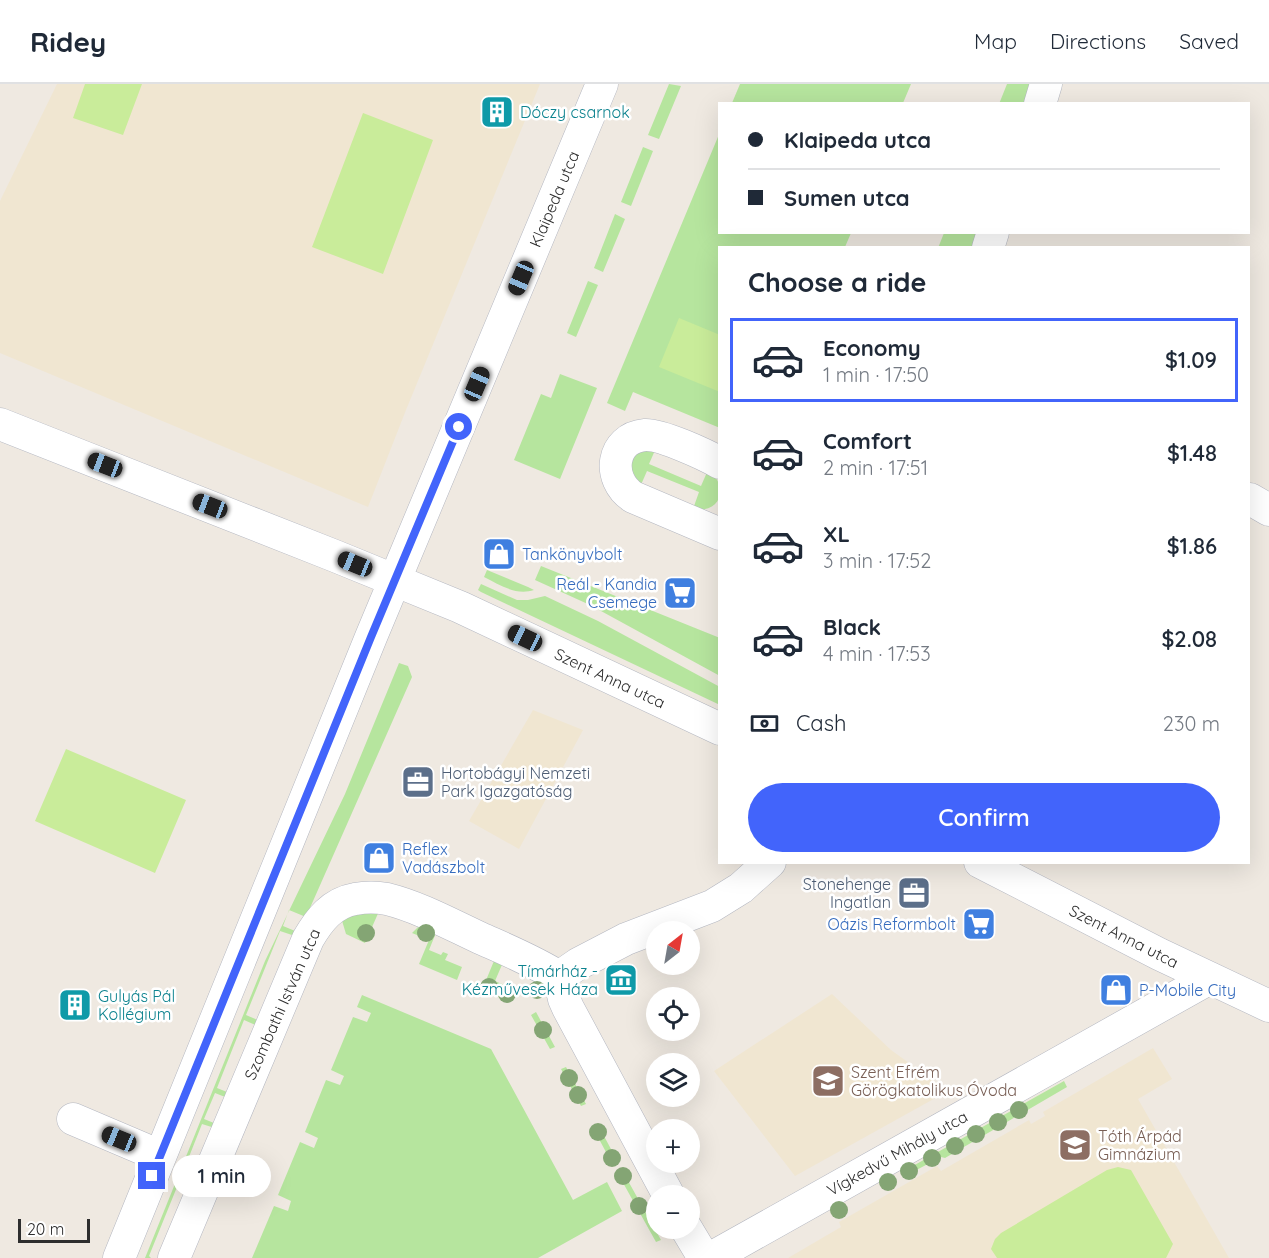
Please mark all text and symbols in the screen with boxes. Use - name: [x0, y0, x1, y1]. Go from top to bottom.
- text: Ridey: [30, 24, 106, 59]
- text: Map: [974, 28, 1017, 54]
- text: Directions: [1050, 28, 1146, 54]
- text: Saved: [1179, 28, 1239, 54]
- building icon: Dóczy csarnok: [479, 94, 515, 130]
- place label: Dóczy csarnok: [520, 102, 630, 122]
- text: Klaipeda utca: [784, 126, 931, 154]
- street label: Klaipeda utca: [525, 148, 583, 250]
- text: Sumen utca: [784, 184, 910, 212]
- car: [506, 258, 536, 298]
- text: Choose a ride: [748, 265, 926, 299]
- icon: car: [751, 333, 805, 387]
- text: Economy: [823, 334, 921, 362]
- text: $1.09: [1165, 346, 1217, 374]
- text: 1 min · 17:50: [823, 362, 929, 387]
- car: [462, 364, 492, 404]
- route start: [445, 413, 472, 440]
- icon: car: [751, 426, 805, 480]
- text: Comfort: [823, 427, 912, 455]
- text: $1.48: [1167, 439, 1217, 467]
- car: [85, 450, 125, 480]
- text: 2 min · 17:51: [823, 455, 928, 480]
- car: [190, 491, 230, 521]
- icon: car: [751, 519, 805, 573]
- text: XL: [823, 520, 850, 548]
- text: $1.86: [1167, 532, 1217, 560]
- shop icon: Tankönyvbolt: [481, 536, 517, 572]
- place label: Tankönyvbolt: [522, 544, 622, 564]
- text: 3 min · 17:52: [823, 548, 931, 573]
- car: [335, 549, 375, 579]
- place label: Reál - Kandia Csemege: [556, 574, 657, 612]
- supermarket icon: Reál - Kandia Csemege: [662, 575, 698, 611]
- icon: car: [751, 612, 805, 666]
- text: Black: [823, 613, 881, 641]
- car: [505, 622, 545, 654]
- text: $2.08: [1161, 625, 1217, 653]
- text: 4 min · 17:53: [823, 641, 931, 666]
- street label: Szent Anna utca: [551, 644, 669, 712]
- icon: cash: [748, 707, 781, 740]
- text: Cash: [796, 709, 847, 737]
- text: 230 m: [1163, 711, 1220, 736]
- place label: Hortobágyi Nemzeti Park Igazgatóság: [441, 763, 590, 801]
- office icon: Hortobágyi Nemzeti Park Igazgatóság: [400, 764, 436, 800]
- button: Confirm: [748, 783, 1220, 852]
- place label: Reflex Vadászbolt: [402, 839, 485, 877]
- shop icon: Reflex Vadászbolt: [361, 840, 397, 876]
- place label: Stonehenge Ingatlan: [803, 874, 891, 912]
- office icon: Stonehenge Ingatlan: [896, 875, 932, 911]
- street label: Szent Anna utca: [1066, 900, 1182, 972]
- supermarket icon: Oázis Reformbolt: [961, 906, 997, 942]
- place label: Oázis Reformbolt: [827, 914, 956, 934]
- north arrow: [646, 921, 700, 975]
- map controls: [646, 921, 700, 1239]
- street label: Szombathi István utca: [240, 925, 324, 1083]
- place label: Tímárház - Kézművesek Háza: [462, 961, 598, 999]
- museum icon: Tímárház - Kézművesek Háza: [603, 962, 639, 998]
- shop icon: P-Mobile City: [1098, 972, 1134, 1008]
- place label: P-Mobile City: [1139, 980, 1236, 1000]
- place label: Gulyás Pál Kollégium: [98, 986, 175, 1024]
- building icon: Gulyás Pál Kollégium: [57, 987, 93, 1023]
- button: locate: [646, 987, 700, 1041]
- button: layers: [646, 1053, 700, 1107]
- place label: Szent Efrém Görögkatolikus Óvoda: [851, 1062, 1017, 1100]
- school or university icon: Szent Efrém Görögkatolikus Óvoda: [810, 1063, 846, 1099]
- street label: Vígkedvű Mihály utca: [823, 1106, 971, 1200]
- button: +: [646, 1119, 700, 1173]
- car: [99, 1124, 139, 1154]
- place label: Tóth Árpád Gimnázium: [1098, 1126, 1182, 1164]
- school or university icon: Tóth Árpád Gimnázium: [1057, 1127, 1093, 1163]
- callout: 1 min: [173, 1155, 272, 1197]
- route end: [138, 1162, 165, 1189]
- text: 1 min: [198, 1163, 245, 1188]
- button: −: [646, 1185, 700, 1239]
- scale bar: [18, 1216, 90, 1244]
- text: 20 m: [27, 1219, 64, 1239]

